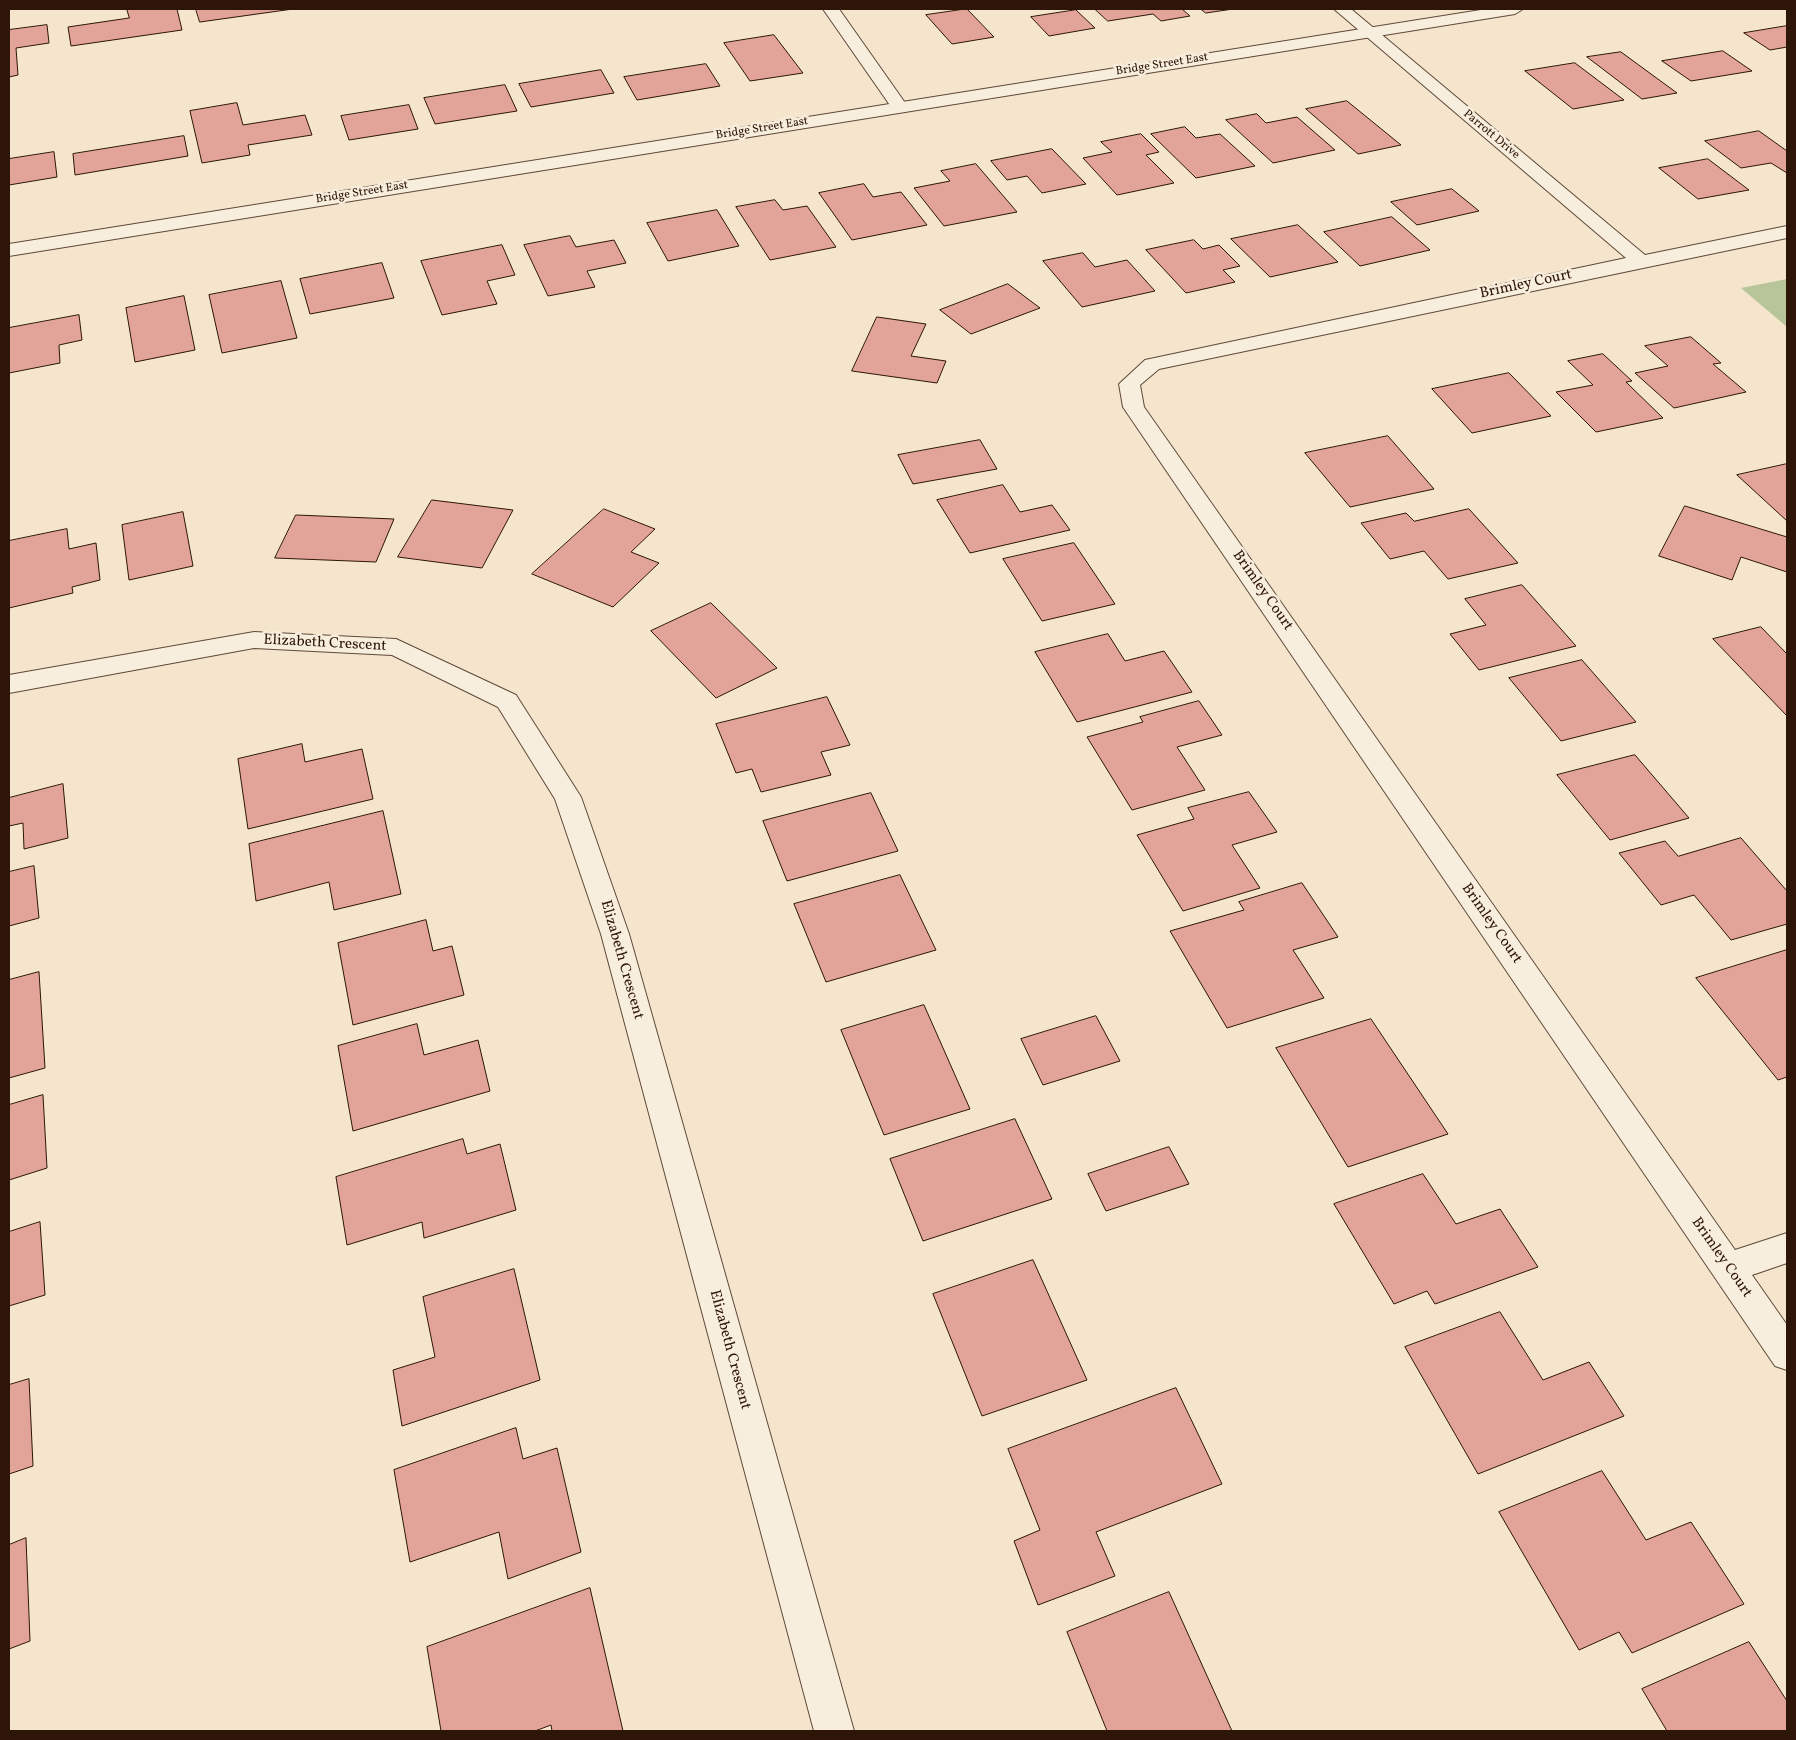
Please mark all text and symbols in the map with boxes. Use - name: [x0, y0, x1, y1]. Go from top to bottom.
- street label: Bridge Street East: [1115, 51, 1209, 79]
- street label: Parrott Drive: [1460, 107, 1522, 163]
- street label: Bridge Street East: [715, 115, 809, 143]
- street label: Bridge Street East: [315, 179, 409, 207]
- street label: Brimley Court: [1478, 266, 1574, 304]
- street label: Brimley Court: [1228, 547, 1296, 635]
- street label: Elizabeth Crescent: [263, 632, 387, 656]
- street label: Brimley Court: [1457, 880, 1525, 968]
- street label: Elizabeth Crescent: [595, 898, 647, 1022]
- street label: Brimley Court: [1687, 1214, 1755, 1302]
- street label: Elizabeth Crescent: [704, 1288, 754, 1412]

